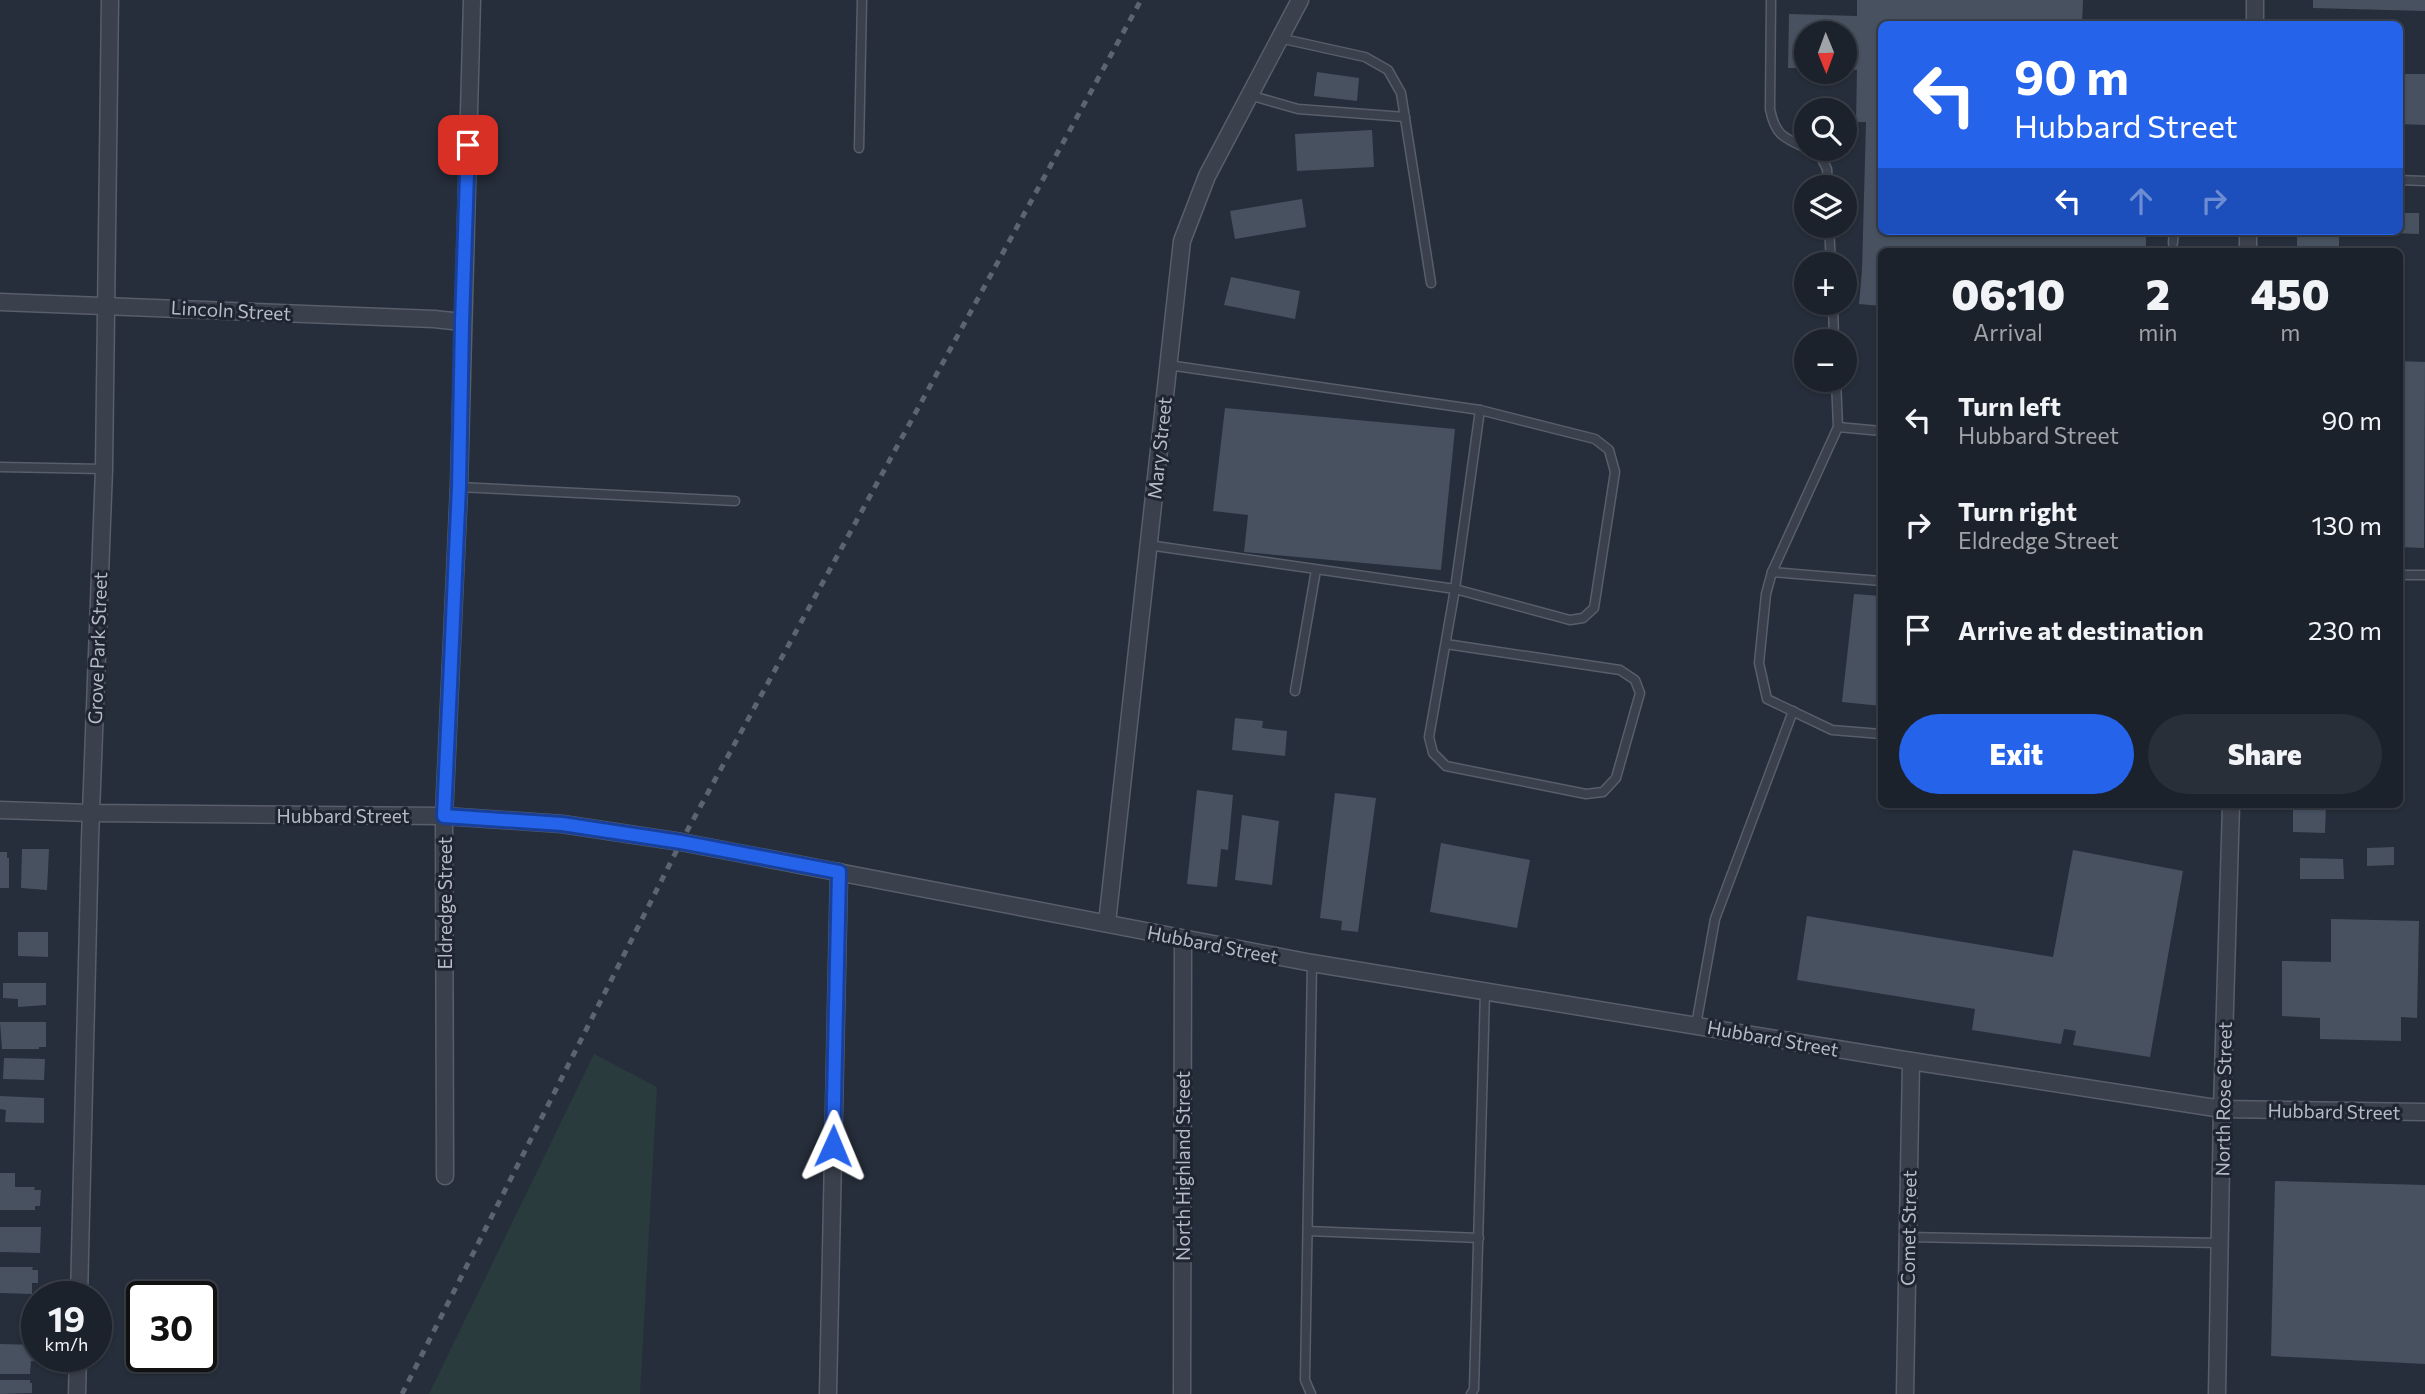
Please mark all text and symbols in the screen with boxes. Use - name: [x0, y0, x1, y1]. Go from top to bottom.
- north arrow: [1794, 21, 1857, 84]
- map controls: [1794, 21, 1857, 392]
- text: 90 m: [2014, 45, 2129, 105]
- icon: left: [1899, 49, 1990, 140]
- button: search: [1794, 98, 1857, 161]
- text: Hubbard Street: [2014, 105, 2238, 145]
- pin: [438, 115, 498, 175]
- icon: arrive: [449, 126, 487, 164]
- button: layers: [1794, 175, 1857, 238]
- icon: left: [2049, 182, 2087, 220]
- icon: ahead: [2122, 182, 2160, 220]
- icon: right: [2195, 182, 2233, 220]
- button: +: [1794, 252, 1857, 315]
- text: 06:10: [1951, 267, 2065, 319]
- text: 2: [2146, 267, 2170, 319]
- text: 450: [2251, 267, 2330, 319]
- street label: Lincoln Street: [170, 295, 292, 325]
- text: Arrival: [1973, 318, 2043, 346]
- text: min: [2138, 318, 2178, 346]
- text: m: [2280, 318, 2300, 346]
- button: −: [1794, 329, 1857, 392]
- text: Turn left: [1958, 390, 2061, 421]
- street label: Mary Street: [1142, 396, 1176, 500]
- icon: left: [1899, 401, 1937, 439]
- text: 90 m: [2322, 404, 2382, 435]
- text: Hubbard Street: [1958, 421, 2119, 449]
- text: Turn right: [1958, 495, 2077, 526]
- icon: right: [1899, 506, 1937, 544]
- text: 130 m: [2311, 509, 2382, 540]
- text: Eldredge Street: [1958, 526, 2119, 554]
- street label: Grove Park Street: [83, 571, 111, 725]
- icon: arrive: [1899, 611, 1937, 649]
- text: Arrive at destination: [1958, 614, 2204, 645]
- text: 230 m: [2308, 614, 2382, 645]
- button: Exit: [1899, 714, 2134, 794]
- button: Share: [2148, 714, 2382, 794]
- street label: Hubbard Street: [277, 804, 410, 827]
- street label: Eldredge Street: [433, 836, 456, 969]
- street label: Hubbard Street: [1146, 920, 1281, 968]
- street label: Hubbard Street: [1706, 1015, 1841, 1061]
- street label: North Rose Street: [2210, 1021, 2236, 1177]
- street label: North Highland Street: [1171, 1071, 1194, 1261]
- street label: Hubbard Street: [2267, 1098, 2401, 1124]
- position arrow: [796, 1109, 870, 1183]
- street label: Comet Street: [1895, 1170, 1921, 1286]
- speed limit sign: 30: [126, 1281, 217, 1372]
- text: 19: [48, 1296, 85, 1339]
- text: km/h: [45, 1333, 88, 1355]

